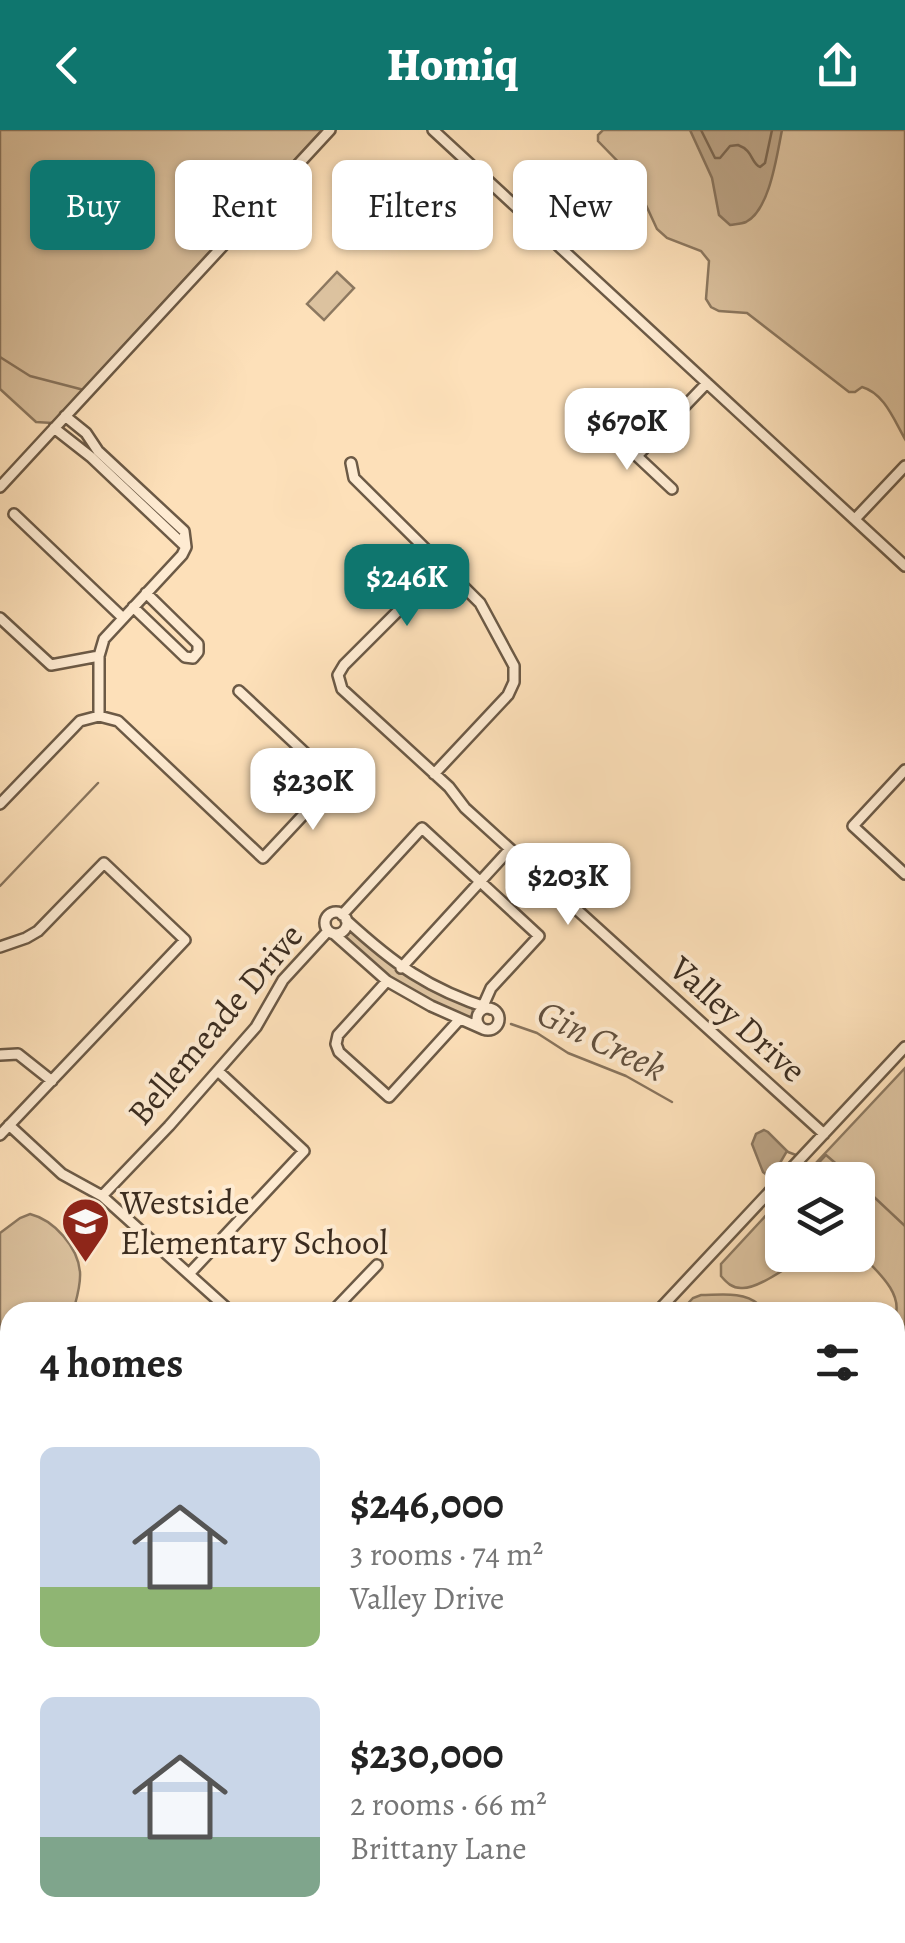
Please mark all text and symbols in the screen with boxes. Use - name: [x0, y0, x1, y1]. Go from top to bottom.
- text: Homiq: [387, 34, 518, 96]
- icon: back: [40, 38, 95, 93]
- icon: share: [810, 38, 865, 93]
- chip: Buy: [30, 160, 155, 250]
- chip: Rent: [175, 160, 312, 250]
- chip: Filters: [332, 160, 493, 250]
- chip: New: [513, 160, 647, 250]
- pin: $670K: [557, 388, 697, 473]
- text: $670K: [587, 398, 667, 442]
- pin: $246K: [337, 544, 477, 629]
- text: $246K: [366, 554, 448, 598]
- pin: $230K: [243, 748, 383, 833]
- text: $230K: [272, 758, 354, 802]
- pin: $203K: [498, 843, 638, 928]
- text: $203K: [527, 853, 609, 897]
- street label: Bellemeade Drive: [116, 913, 314, 1135]
- street label: Valley Drive: [658, 944, 817, 1093]
- water label: Gin Creek: [529, 986, 675, 1094]
- map controls: [765, 1162, 875, 1272]
- button: layers: [765, 1162, 875, 1272]
- place label: Westside Elementary School: [119, 1178, 388, 1266]
- school or university icon: Westside Elementary School: [59, 1196, 111, 1264]
- text: 4 homes: [40, 1334, 183, 1391]
- icon: filters: [810, 1335, 865, 1390]
- text: $246,000: [350, 1475, 504, 1532]
- icon: home: [120, 1487, 240, 1607]
- text: 3 rooms · 74 m²: [350, 1532, 543, 1576]
- text: Valley Drive: [350, 1576, 504, 1620]
- text: $230,000: [350, 1725, 504, 1782]
- icon: home: [120, 1737, 240, 1857]
- text: 2 rooms · 66 m²: [350, 1782, 547, 1826]
- text: Brittany Lane: [350, 1826, 527, 1870]

